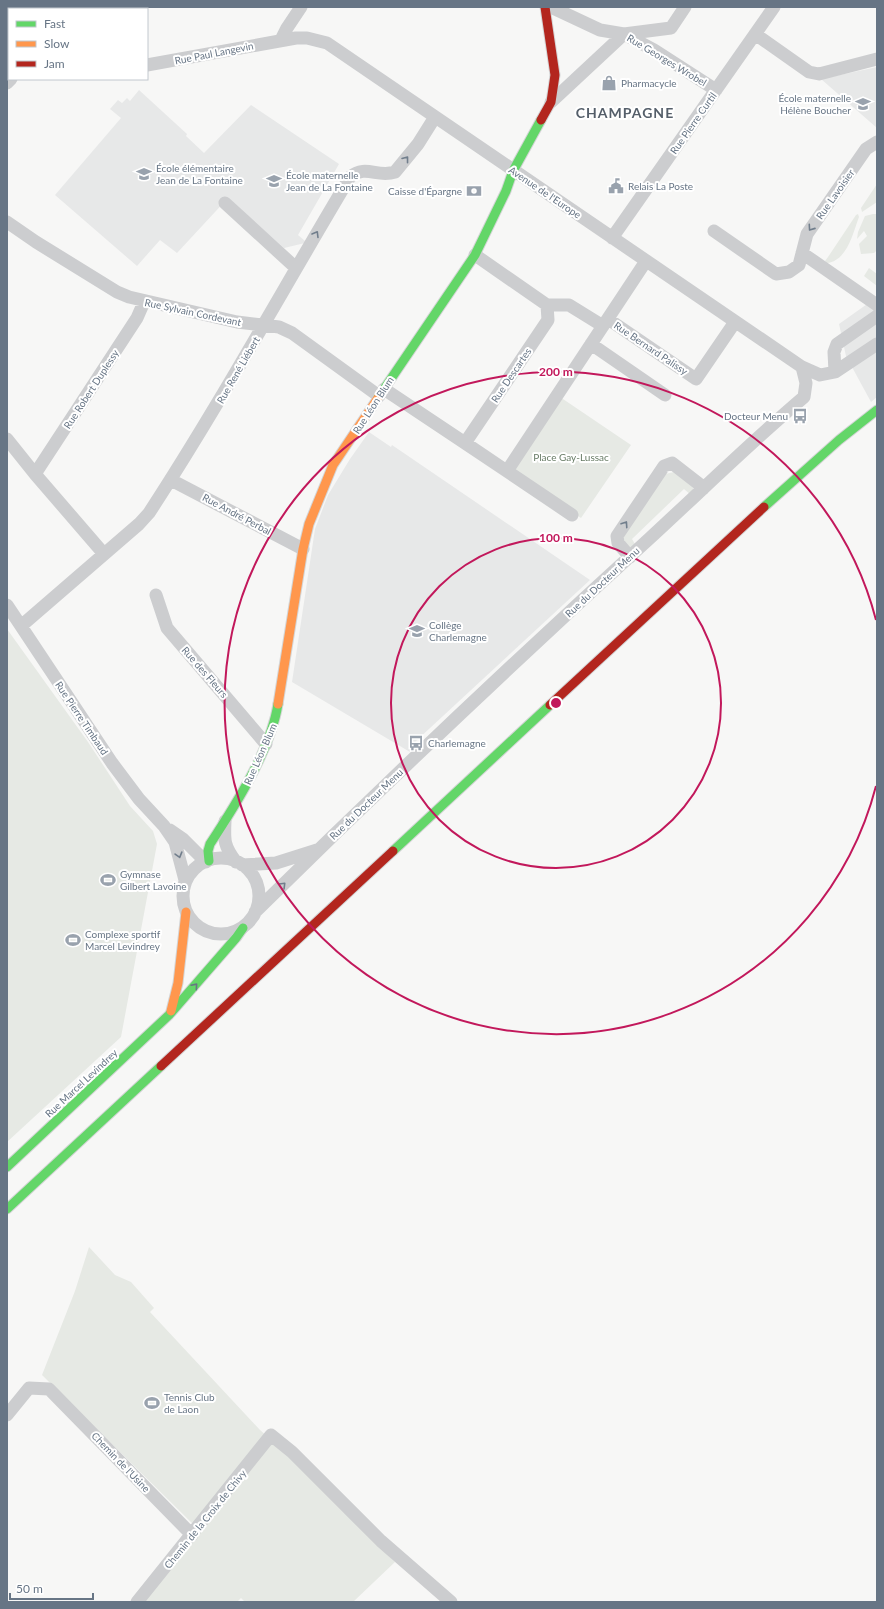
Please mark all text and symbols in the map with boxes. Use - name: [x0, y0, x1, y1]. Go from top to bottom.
- legend: [8, 8, 148, 80]
- text: Fast: [44, 16, 66, 31]
- street label: Rue Georges Wrobel: [625, 32, 709, 88]
- text: Slow: [44, 36, 70, 51]
- street label: Rue Paul Langevin: [174, 39, 254, 67]
- text: Jam: [44, 56, 65, 71]
- shop icon: Pharmacycle: [600, 74, 618, 92]
- place label: Pharmacycle: [621, 77, 677, 89]
- street label: Rue Pierre Curtil: [667, 90, 719, 156]
- place label: École maternelle Hélène Boucher: [778, 92, 851, 116]
- school or university icon: École maternelle Hélène Boucher: [854, 95, 872, 113]
- district label: CHAMPAGNE: [576, 104, 674, 121]
- one-way arrow: [402, 157, 409, 164]
- place label: École élémentaire Jean de La Fontaine: [156, 162, 243, 186]
- street label: Avenue de l'Europe: [507, 163, 583, 221]
- school or university icon: École élémentaire Jean de La Fontaine: [135, 165, 153, 183]
- street label: Rue Lavoisier: [813, 166, 857, 221]
- place label: École maternelle Jean de La Fontaine: [286, 169, 373, 193]
- school or university icon: École maternelle Jean de La Fontaine: [265, 172, 283, 190]
- public building icon: Relais La Poste: [607, 177, 625, 195]
- place label: Relais La Poste: [628, 180, 693, 192]
- bank icon: Caisse d'Épargne: [465, 182, 483, 200]
- place label: Caisse d'Épargne: [388, 185, 462, 197]
- one-way arrow: [808, 224, 816, 231]
- one-way arrow: [311, 231, 318, 238]
- street label: Rue Sylvain Cordevant: [144, 296, 243, 328]
- street label: Rue Bernard Palissy: [612, 319, 691, 378]
- street label: Rue René Liébert: [214, 334, 262, 405]
- street label: Rue Descartes: [488, 345, 534, 405]
- street label: Rue Robert Duplessy: [61, 347, 121, 431]
- text: 200 m: [539, 364, 573, 379]
- street label: Rue Léon Blum: [350, 374, 396, 436]
- bus stop icon: Docteur Menu: [791, 407, 809, 425]
- place label: Docteur Menu: [724, 410, 788, 422]
- park label: Place Gay-Lussac: [533, 451, 609, 463]
- street label: Rue André Perbal: [201, 491, 273, 537]
- one-way arrow: [620, 521, 628, 528]
- text: 100 m: [539, 530, 573, 545]
- street label: Rue du Docteur Menu: [562, 544, 642, 620]
- place label: Collège Charlemagne: [429, 619, 487, 643]
- school or university icon: Collège Charlemagne: [408, 622, 426, 640]
- street label: Rue des Fleurs: [179, 644, 231, 700]
- street label: Rue Pierre Timbaud: [53, 679, 111, 757]
- centre of rings: [549, 696, 563, 710]
- street label: Rue Léon Blum: [241, 721, 279, 787]
- bus stop icon: Charlemagne: [407, 734, 425, 752]
- place label: Charlemagne: [428, 737, 486, 749]
- street label: Rue du Docteur Menu: [327, 766, 405, 842]
- one-way arrow: [174, 851, 183, 858]
- place label: Gymnase Gilbert Lavoine: [120, 868, 187, 892]
- sports icon: Gymnase Gilbert Lavoine: [99, 871, 117, 889]
- one-way arrow: [278, 882, 286, 890]
- place label: Complexe sportif Marcel Levindrey: [85, 928, 161, 952]
- sports icon: Complexe sportif Marcel Levindrey: [64, 931, 82, 949]
- one-way arrow: [190, 983, 197, 991]
- street label: Rue Marcel Levindrey: [42, 1046, 120, 1120]
- place label: Tennis Club de Laon: [164, 1391, 215, 1415]
- sports icon: Tennis Club de Laon: [143, 1394, 161, 1412]
- street label: Chemin de l'Usine: [89, 1429, 153, 1495]
- street label: Chemin de la Croix de Chivy: [161, 1466, 249, 1571]
- scale bar: [10, 1575, 93, 1601]
- text: 50 m: [16, 1581, 43, 1596]

